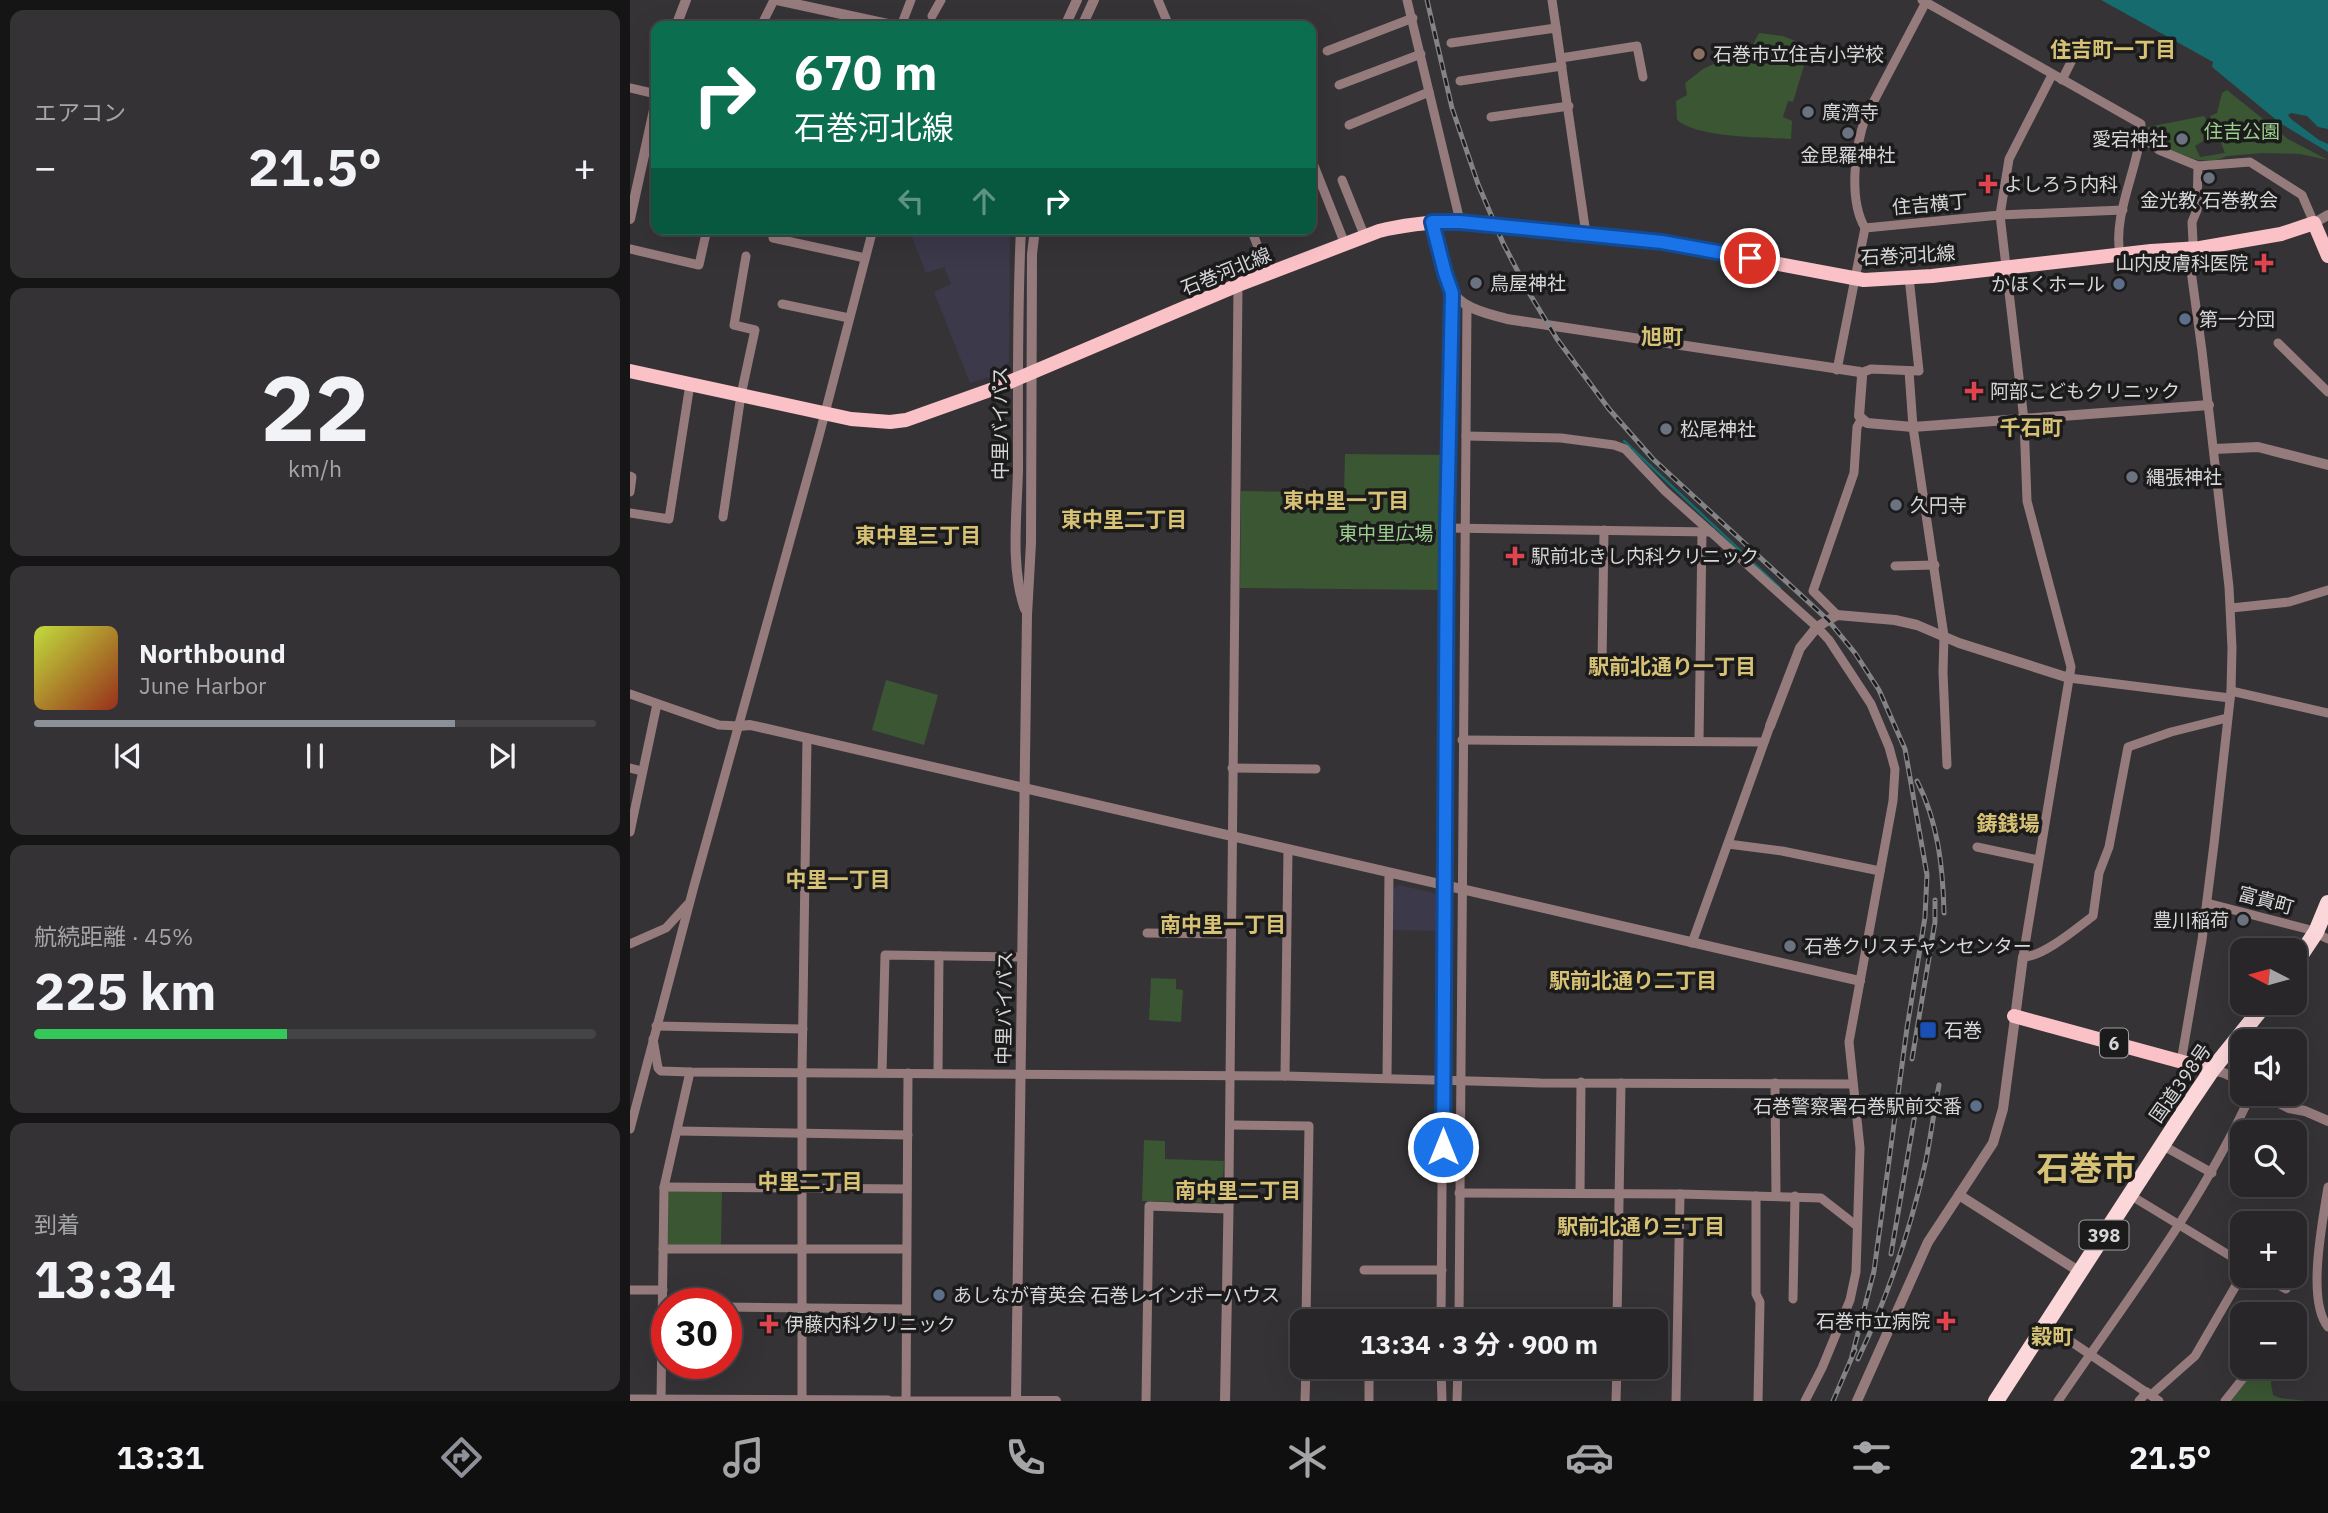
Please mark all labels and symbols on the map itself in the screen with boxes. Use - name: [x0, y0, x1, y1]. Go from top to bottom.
- district label: 住吉町一丁目: [2050, 35, 2176, 63]
- place label: 石巻市立住吉小学校: [1713, 42, 1884, 66]
- marker: 石巻市立住吉小学校: [1691, 46, 1707, 62]
- place label: 廣濟寺: [1822, 100, 1879, 124]
- marker: 廣濟寺: [1800, 104, 1816, 120]
- park label: 住吉公園: [2204, 119, 2280, 143]
- marker: 金毘羅神社: [1840, 125, 1856, 141]
- place label: 愛宕神社: [2092, 127, 2168, 151]
- marker: 愛宕神社: [2174, 131, 2190, 147]
- place label: 金毘羅神社: [1800, 143, 1896, 167]
- marker: 金光教 石巻教会: [2201, 170, 2217, 186]
- place label: よしろう内科: [2004, 172, 2118, 196]
- marker: よしろう内科: [1978, 174, 1998, 194]
- place label: 金光教 石巻教会: [2140, 188, 2278, 212]
- street label: 住吉横丁: [1891, 189, 1969, 219]
- pin: [1720, 228, 1780, 288]
- street label: 石巻河北線: [1860, 241, 1956, 269]
- street label: 石巻河北線: [1177, 242, 1275, 300]
- place label: 山内皮膚科医院: [2115, 251, 2248, 275]
- marker: 山内皮膚科医院: [2254, 253, 2274, 273]
- place label: 鳥屋神社: [1490, 271, 1566, 295]
- place label: かほくホール: [1991, 272, 2105, 296]
- marker: 鳥屋神社: [1468, 275, 1484, 291]
- marker: かほくホール: [2111, 276, 2127, 292]
- place label: 第一分団: [2199, 307, 2275, 331]
- marker: 第一分団: [2177, 311, 2193, 327]
- district label: 旭町: [1641, 322, 1683, 350]
- street label: 中里バイパス: [988, 366, 1012, 480]
- place label: 阿部こどもクリニック: [1990, 379, 2180, 403]
- marker: 阿部こどもクリニック: [1964, 381, 1984, 401]
- district label: 千石町: [2000, 413, 2063, 441]
- place label: 松尾神社: [1680, 417, 1756, 441]
- marker: 松尾神社: [1658, 421, 1674, 437]
- place label: 縄張神社: [2146, 465, 2222, 489]
- marker: 縄張神社: [2124, 469, 2140, 485]
- district label: 東中里一丁目: [1283, 486, 1409, 514]
- place label: 久円寺: [1910, 493, 1967, 517]
- marker: 久円寺: [1888, 497, 1904, 513]
- district label: 東中里二丁目: [1061, 505, 1187, 533]
- district label: 東中里三丁目: [855, 521, 981, 549]
- park label: 東中里広場: [1338, 521, 1434, 545]
- place label: 駅前北きし内科クリニック: [1531, 544, 1759, 568]
- marker: 駅前北きし内科クリニック: [1505, 546, 1525, 566]
- district label: 駅前北通り一丁目: [1588, 652, 1756, 680]
- district label: 鋳銭場: [1977, 809, 2040, 837]
- district label: 中里一丁目: [786, 865, 891, 893]
- street label: 富貴町: [2235, 881, 2297, 919]
- place label: 豊川稲荷: [2153, 908, 2229, 932]
- district label: 南中里一丁目: [1160, 910, 1286, 938]
- marker: 豊川稲荷: [2235, 912, 2251, 928]
- place label: 石巻クリスチャンセンター: [1804, 934, 2032, 958]
- marker: 石巻クリスチャンセンター: [1782, 938, 1798, 954]
- north arrow: [2230, 938, 2306, 1015]
- street label: 中里バイパス: [991, 951, 1017, 1065]
- district label: 駅前北通り二丁目: [1549, 966, 1717, 994]
- place label: 石巻: [1944, 1018, 1982, 1042]
- marker: 石巻: [1918, 1020, 1938, 1040]
- road number: 6: [2100, 1028, 2128, 1058]
- street label: 国道398号: [2144, 1039, 2216, 1127]
- place label: 石巻警察署石巻駅前交番: [1753, 1094, 1962, 1118]
- marker: 石巻警察署石巻駅前交番: [1968, 1098, 1984, 1114]
- position arrow: [1406, 1110, 1480, 1184]
- district label: 石巻市: [2037, 1146, 2136, 1189]
- district label: 中里二丁目: [758, 1167, 863, 1195]
- district label: 南中里二丁目: [1175, 1176, 1301, 1204]
- district label: 駅前北通り三丁目: [1557, 1212, 1725, 1240]
- road number: 398: [2080, 1220, 2128, 1250]
- place label: あしなが育英会 石巻レインボーハウス: [953, 1283, 1280, 1307]
- marker: あしなが育英会 石巻レインボーハウス: [931, 1287, 947, 1303]
- speed limit sign: 30: [651, 1288, 742, 1379]
- place label: 石巻市立病院: [1816, 1309, 1930, 1333]
- marker: 石巻市立病院: [1936, 1311, 1956, 1331]
- place label: 伊藤内科クリニック: [785, 1312, 956, 1336]
- marker: 伊藤内科クリニック: [759, 1314, 779, 1334]
- district label: 穀町: [2031, 1322, 2073, 1350]

